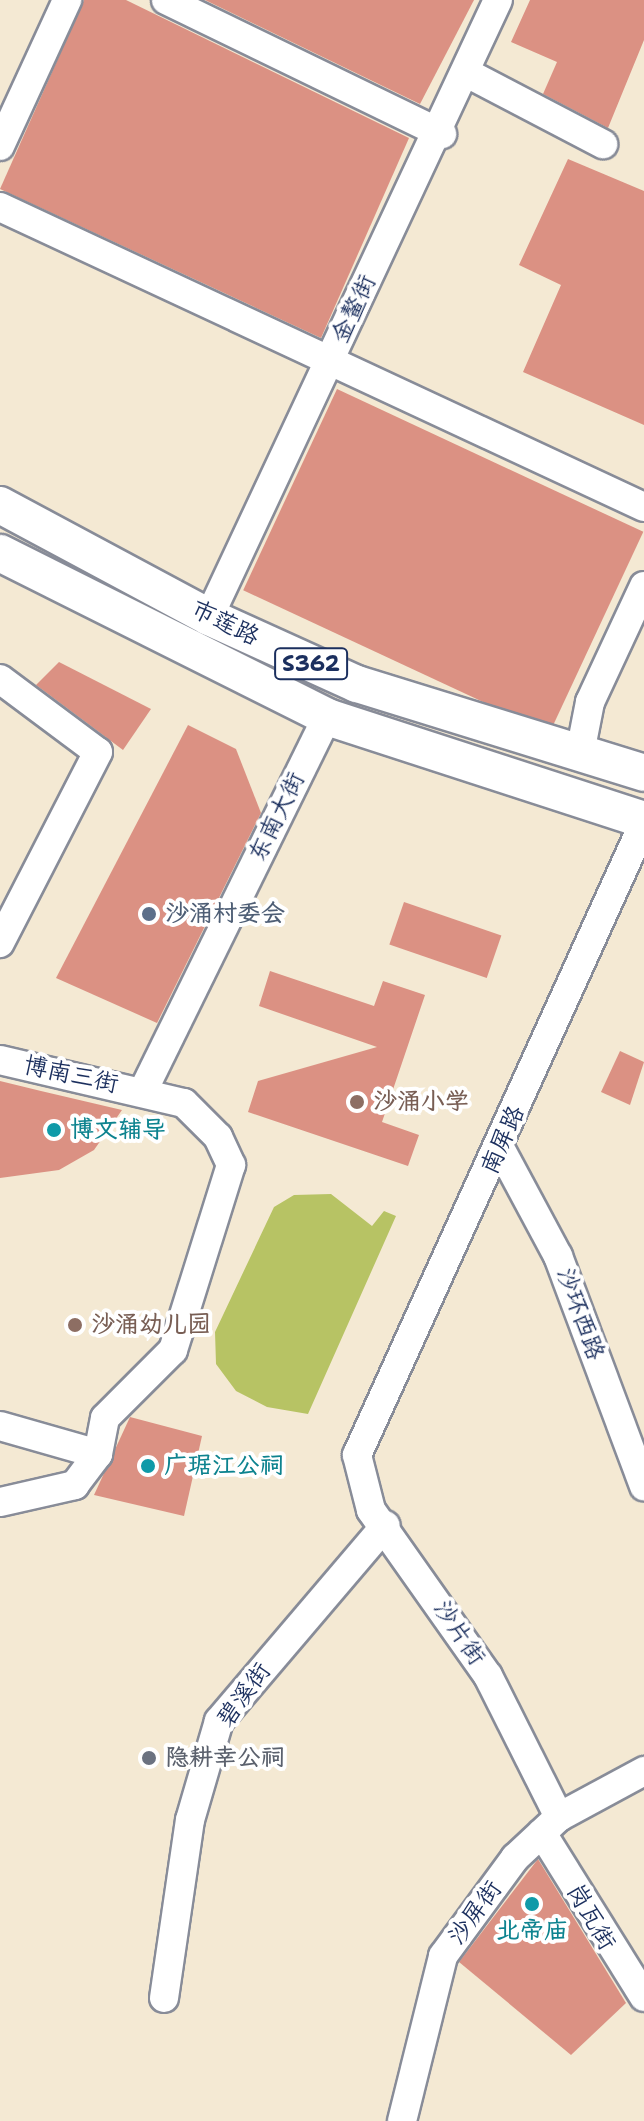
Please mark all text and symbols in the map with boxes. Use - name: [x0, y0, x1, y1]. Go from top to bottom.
- street label: 金鳌街: [326, 270, 382, 348]
- street label: 市莲路: [186, 594, 264, 652]
- road number: S362: [273, 646, 349, 682]
- street label: 东南大街: [243, 768, 311, 866]
- place label: 沙涌村委会: [165, 900, 285, 928]
- marker: 沙涌村委会: [140, 905, 158, 923]
- street label: 博南三街: [21, 1051, 121, 1099]
- place label: 沙涌小学: [373, 1088, 469, 1116]
- marker: 沙涌小学: [348, 1093, 366, 1111]
- street label: 南屏路: [475, 1101, 531, 1179]
- place label: 博文辅导: [70, 1116, 166, 1144]
- marker: 博文辅导: [45, 1121, 63, 1139]
- street label: 沙环西路: [550, 1264, 610, 1364]
- place label: 沙涌幼儿园: [91, 1311, 211, 1339]
- marker: 沙涌幼儿园: [66, 1316, 84, 1334]
- place label: 广琚江公祠: [164, 1452, 284, 1480]
- marker: 广琚江公祠: [139, 1457, 157, 1475]
- street label: 沙片街: [427, 1595, 491, 1671]
- street label: 碧溪街: [211, 1657, 277, 1733]
- place label: 隐耕幸公祠: [165, 1744, 285, 1772]
- marker: 隐耕幸公祠: [140, 1749, 158, 1767]
- street label: 沙屏街: [442, 1875, 508, 1951]
- street label: 岗瓦街: [561, 1879, 621, 1955]
- marker: 北帝庙: [523, 1895, 541, 1913]
- place label: 北帝庙: [496, 1917, 568, 1945]

